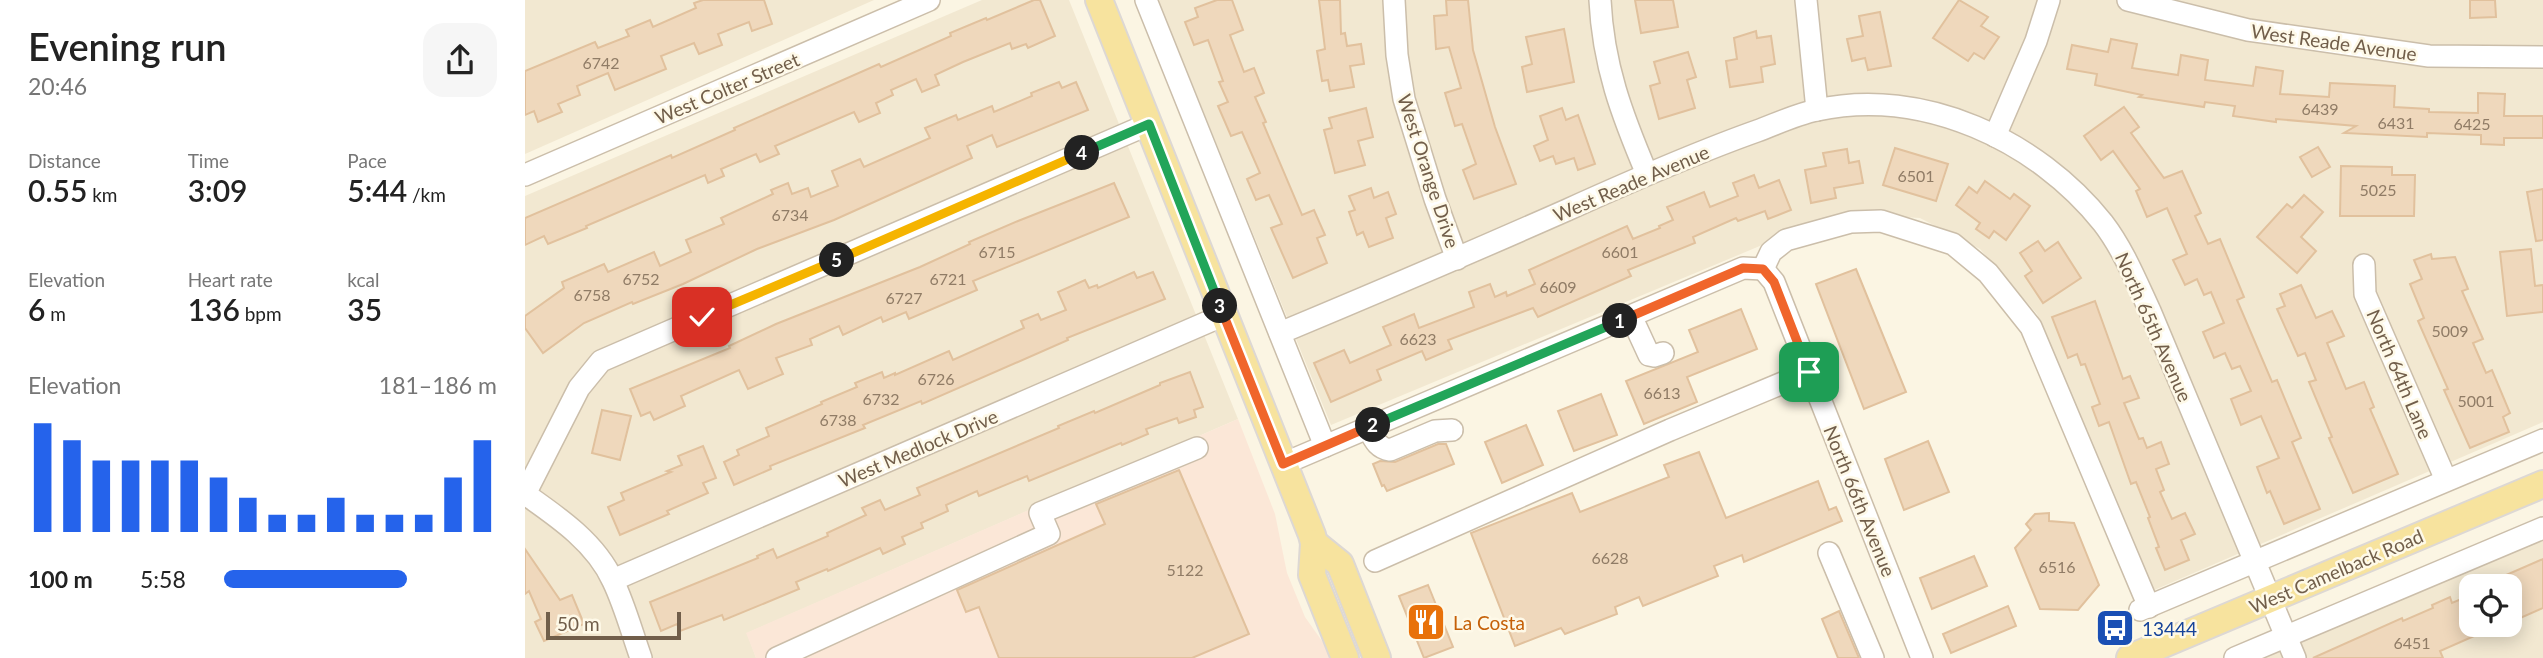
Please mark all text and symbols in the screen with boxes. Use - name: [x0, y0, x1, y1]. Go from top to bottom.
- street label: West Reade Avenue: [2250, 19, 2418, 65]
- text: Evening run: [28, 23, 227, 69]
- button: share: [423, 23, 497, 97]
- street label: West Colter Street: [651, 47, 803, 129]
- house number: 6742: [582, 53, 620, 72]
- text: 20:46: [28, 72, 87, 100]
- street label: West Orange Drive: [1393, 91, 1465, 251]
- house number: 6439: [2301, 99, 2339, 118]
- house number: 6431: [2377, 113, 2415, 132]
- house number: 6425: [2453, 114, 2491, 133]
- pin: 4: [1065, 136, 1099, 170]
- street label: West Reade Avenue: [1550, 140, 1712, 226]
- text: 4: [1076, 141, 1087, 164]
- text: Distance: [28, 149, 101, 172]
- text: Time: [188, 149, 229, 172]
- text: Pace: [347, 149, 387, 172]
- house number: 6501: [1897, 166, 1935, 185]
- text: 0.55: [28, 172, 87, 208]
- text: 3:09: [188, 172, 247, 208]
- text: 5:44: [347, 172, 407, 208]
- house number: 5025: [2359, 180, 2397, 199]
- text: km: [87, 183, 117, 206]
- text: /km: [407, 183, 446, 206]
- house number: 6734: [771, 205, 809, 224]
- house number: 6715: [978, 242, 1016, 261]
- house number: 6601: [1601, 242, 1639, 261]
- pin: 5: [819, 243, 855, 278]
- text: 5: [831, 248, 842, 271]
- street label: North 65th Avenue: [2111, 249, 2197, 405]
- text: Elevation: [28, 268, 105, 291]
- text: Heart rate: [188, 268, 273, 291]
- text: kcal: [347, 268, 379, 291]
- house number: 6752: [622, 269, 660, 288]
- house number: 6721: [929, 269, 967, 288]
- house number: 6609: [1539, 277, 1577, 296]
- house number: 6758: [573, 285, 611, 304]
- pin: [672, 287, 732, 347]
- house number: 6727: [885, 288, 923, 307]
- pin: 3: [1203, 288, 1237, 324]
- text: 6: [28, 291, 45, 327]
- text: 136: [188, 291, 240, 327]
- text: 35: [347, 291, 382, 327]
- text: 3: [1214, 294, 1225, 317]
- icon: check: [683, 298, 721, 336]
- text: m: [45, 302, 66, 325]
- text: bpm: [240, 302, 282, 325]
- pin: 1: [1603, 304, 1637, 338]
- street label: North 64th Lane: [2362, 306, 2438, 442]
- text: 1: [1614, 309, 1625, 332]
- house number: 5009: [2431, 321, 2469, 340]
- house number: 6623: [1399, 329, 1437, 348]
- pin: [1779, 342, 1839, 402]
- icon: arrive: [1790, 353, 1828, 391]
- house number: 6726: [917, 369, 955, 388]
- text: Elevation: [28, 371, 121, 399]
- text: 181–186 m: [379, 371, 497, 399]
- house number: 6613: [1643, 383, 1681, 402]
- house number: 6732: [862, 389, 900, 408]
- house number: 5001: [2457, 391, 2495, 410]
- street label: West Medlock Drive: [835, 404, 1001, 492]
- pin: 2: [1355, 408, 1391, 442]
- house number: 6738: [819, 410, 857, 429]
- text: 2: [1367, 413, 1378, 436]
- street label: North 66th Avenue: [1819, 422, 1901, 580]
- street label: West Camelback Road: [2246, 524, 2426, 618]
- house number: 6628: [1591, 548, 1629, 567]
- house number: 6516: [2038, 557, 2076, 576]
- house number: 5122: [1166, 560, 1204, 579]
- text: 100 m: [28, 565, 93, 593]
- text: 5:58: [140, 565, 186, 593]
- map controls: [2459, 574, 2522, 637]
- button: locate: [2459, 574, 2522, 637]
- restaurant icon: La Costa: [1405, 601, 1447, 643]
- bus stop icon: 13444: [2094, 607, 2136, 649]
- scale bar: [546, 609, 681, 641]
- place label: La Costa: [1453, 611, 1525, 634]
- text: 50 m: [557, 612, 600, 635]
- place label: 13444: [2142, 617, 2197, 640]
- house number: 6451: [2393, 633, 2431, 652]

